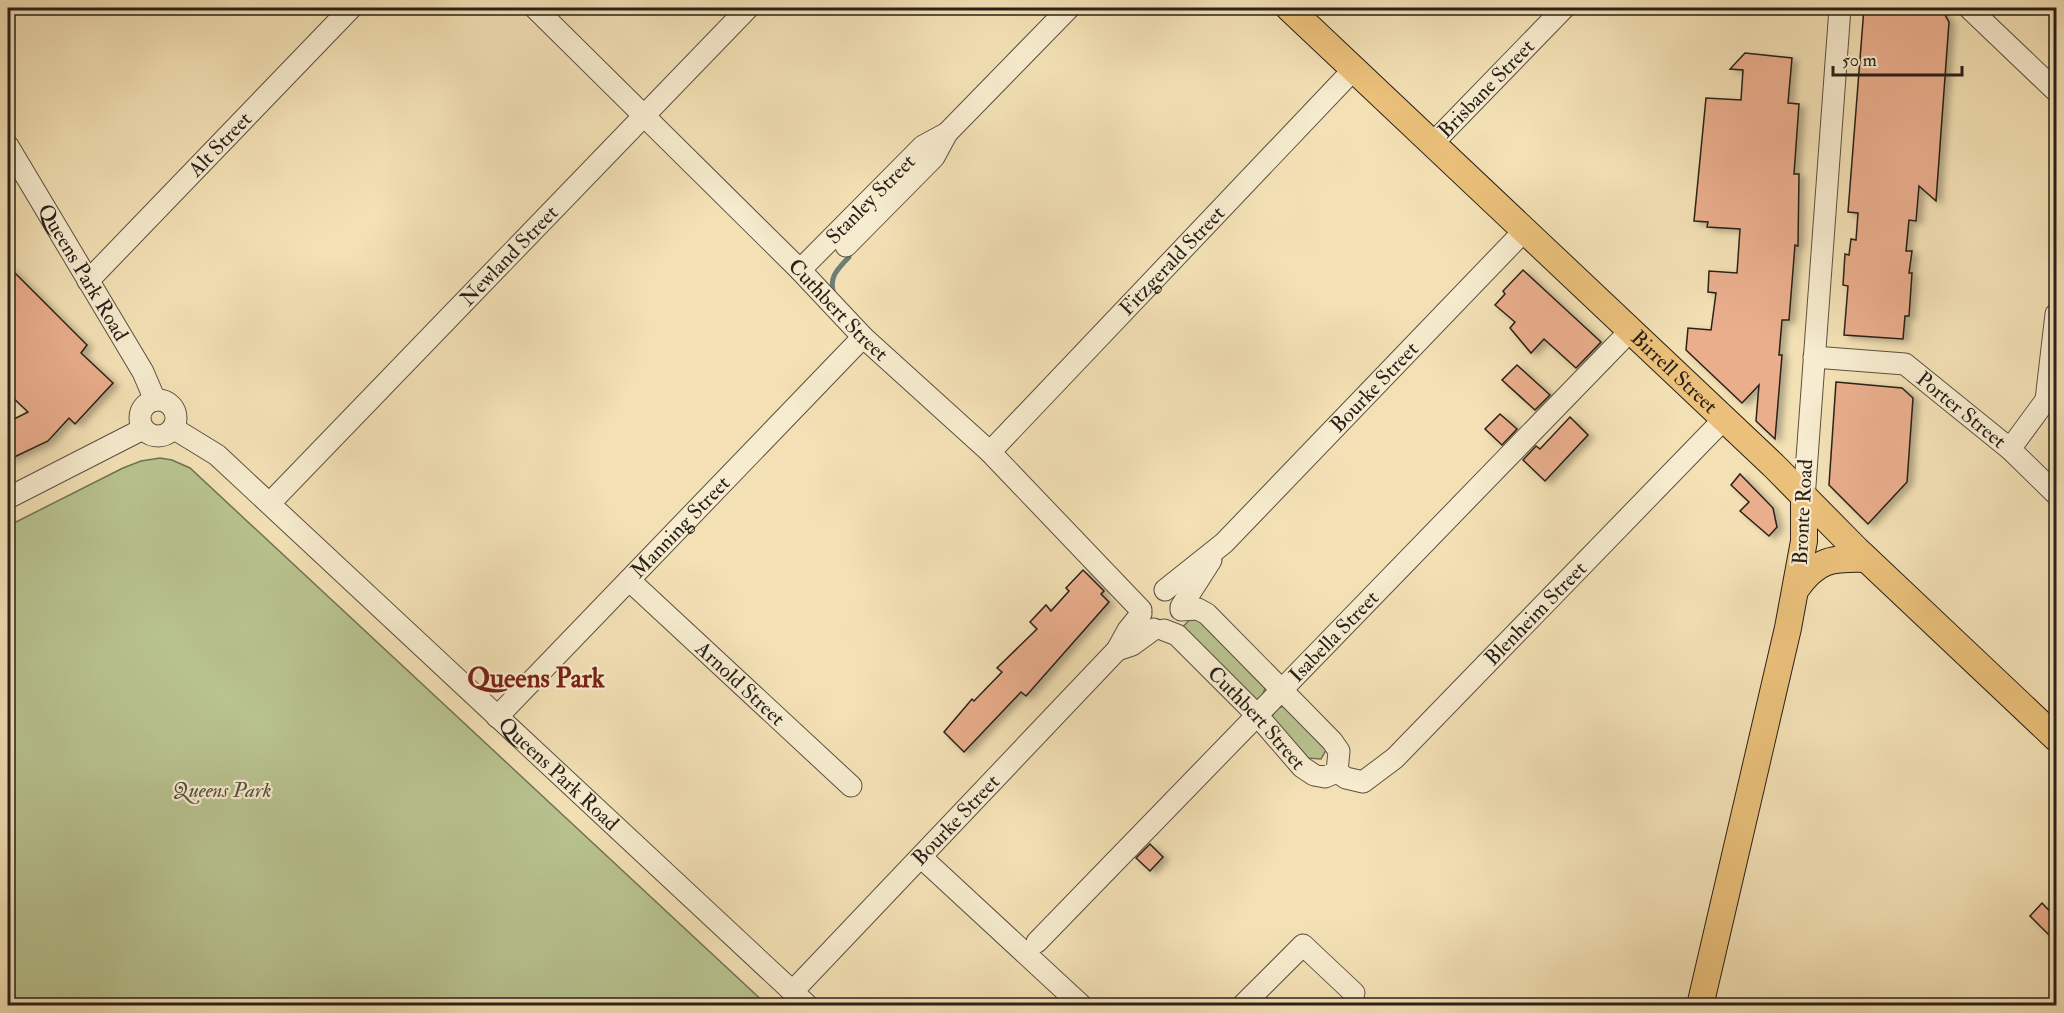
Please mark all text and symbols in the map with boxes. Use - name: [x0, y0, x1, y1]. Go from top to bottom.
- street label: Brisbane Street: [1432, 33, 1540, 144]
- scale bar: [1833, 39, 1962, 77]
- text: 50 m: [1842, 49, 1877, 72]
- street label: Alt Street: [181, 106, 258, 183]
- street label: Stanley Street: [820, 148, 921, 250]
- street label: Queens Park Road: [32, 199, 135, 346]
- street label: Newland Street: [454, 199, 564, 312]
- street label: Fitzgerald Street: [1113, 200, 1231, 321]
- street label: Cuthbert Street: [783, 253, 894, 367]
- street label: Birrell Street: [1625, 324, 1724, 419]
- street label: Bourke Street: [1324, 336, 1424, 438]
- street label: Porter Street: [1911, 365, 2012, 454]
- street label: Bronte Road: [1787, 458, 1819, 566]
- street label: Manning Street: [625, 470, 736, 584]
- street label: Blenheim Street: [1479, 555, 1592, 671]
- street label: Isabella Street: [1283, 584, 1385, 688]
- street label: Arnold Street: [689, 634, 791, 732]
- street label: Cuthbert Street: [1202, 660, 1312, 776]
- district label: Queens Park: [467, 662, 606, 695]
- street label: Queens Park Road: [493, 711, 625, 837]
- street label: Bourke Street: [906, 768, 1005, 871]
- park label: Queens Park: [173, 777, 271, 804]

